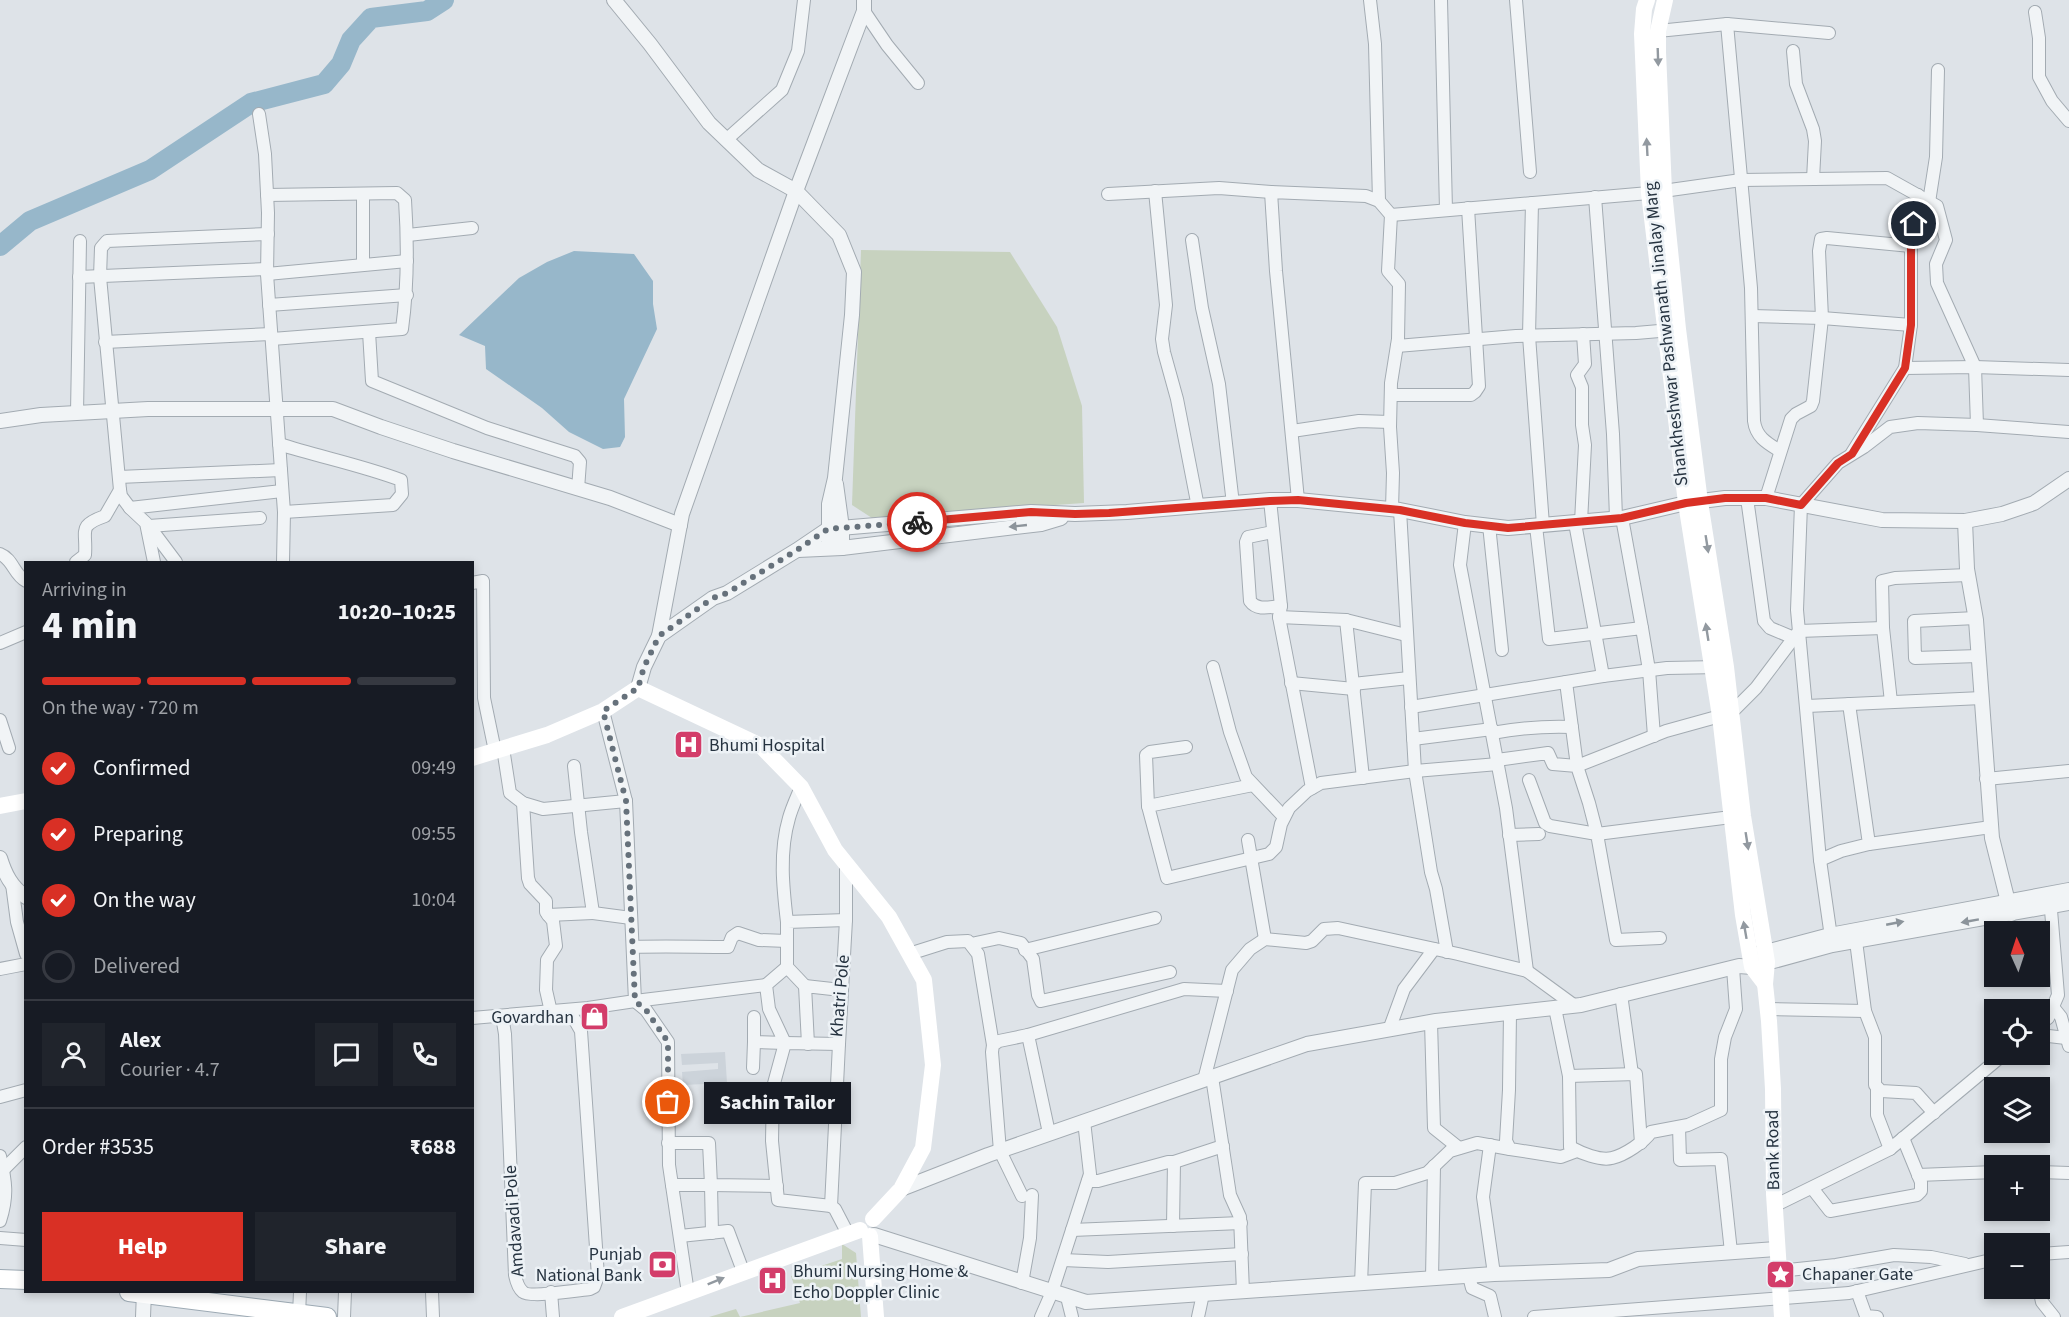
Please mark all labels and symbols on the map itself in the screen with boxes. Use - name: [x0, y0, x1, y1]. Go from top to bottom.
- one-way arrow: [1654, 48, 1663, 67]
- one-way arrow: [1642, 138, 1652, 157]
- street label: Shankheshwar Pashwanath Jinalay Marg: [1638, 181, 1694, 487]
- pin: [1888, 198, 1939, 249]
- courier: [887, 492, 947, 552]
- one-way arrow: [1008, 522, 1027, 531]
- one-way arrow: [1702, 534, 1711, 553]
- one-way arrow: [1702, 623, 1711, 642]
- hospital icon: Bhumi Hospital: [672, 729, 704, 761]
- place label: Bhumi Hospital: [709, 733, 825, 758]
- one-way arrow: [1743, 832, 1752, 851]
- one-way arrow: [1961, 917, 1980, 926]
- one-way arrow: [1885, 918, 1904, 927]
- one-way arrow: [1740, 920, 1749, 939]
- north arrow: [1984, 921, 2050, 987]
- street label: Khatri Pole: [824, 954, 856, 1038]
- shop icon: Govardhan: [579, 1001, 611, 1033]
- place label: Govardhan: [491, 1005, 574, 1030]
- pin: [642, 1076, 693, 1127]
- callout: Sachin Tailor: [704, 1081, 851, 1123]
- street label: Bank Road: [1760, 1109, 1786, 1191]
- street label: Amdavadi Pole: [498, 1164, 530, 1278]
- place label: Punjab National Bank: [536, 1242, 642, 1288]
- bank icon: Punjab National Bank: [647, 1248, 679, 1280]
- place icon: Chapaner Gate: [1765, 1258, 1797, 1290]
- place label: Bhumi Nursing Home & Echo Doppler Clinic: [793, 1259, 968, 1305]
- place label: Chapaner Gate: [1802, 1262, 1913, 1287]
- hospital icon: Bhumi Nursing Home & Echo Doppler Clinic: [756, 1265, 788, 1297]
- one-way arrow: [707, 1276, 725, 1285]

